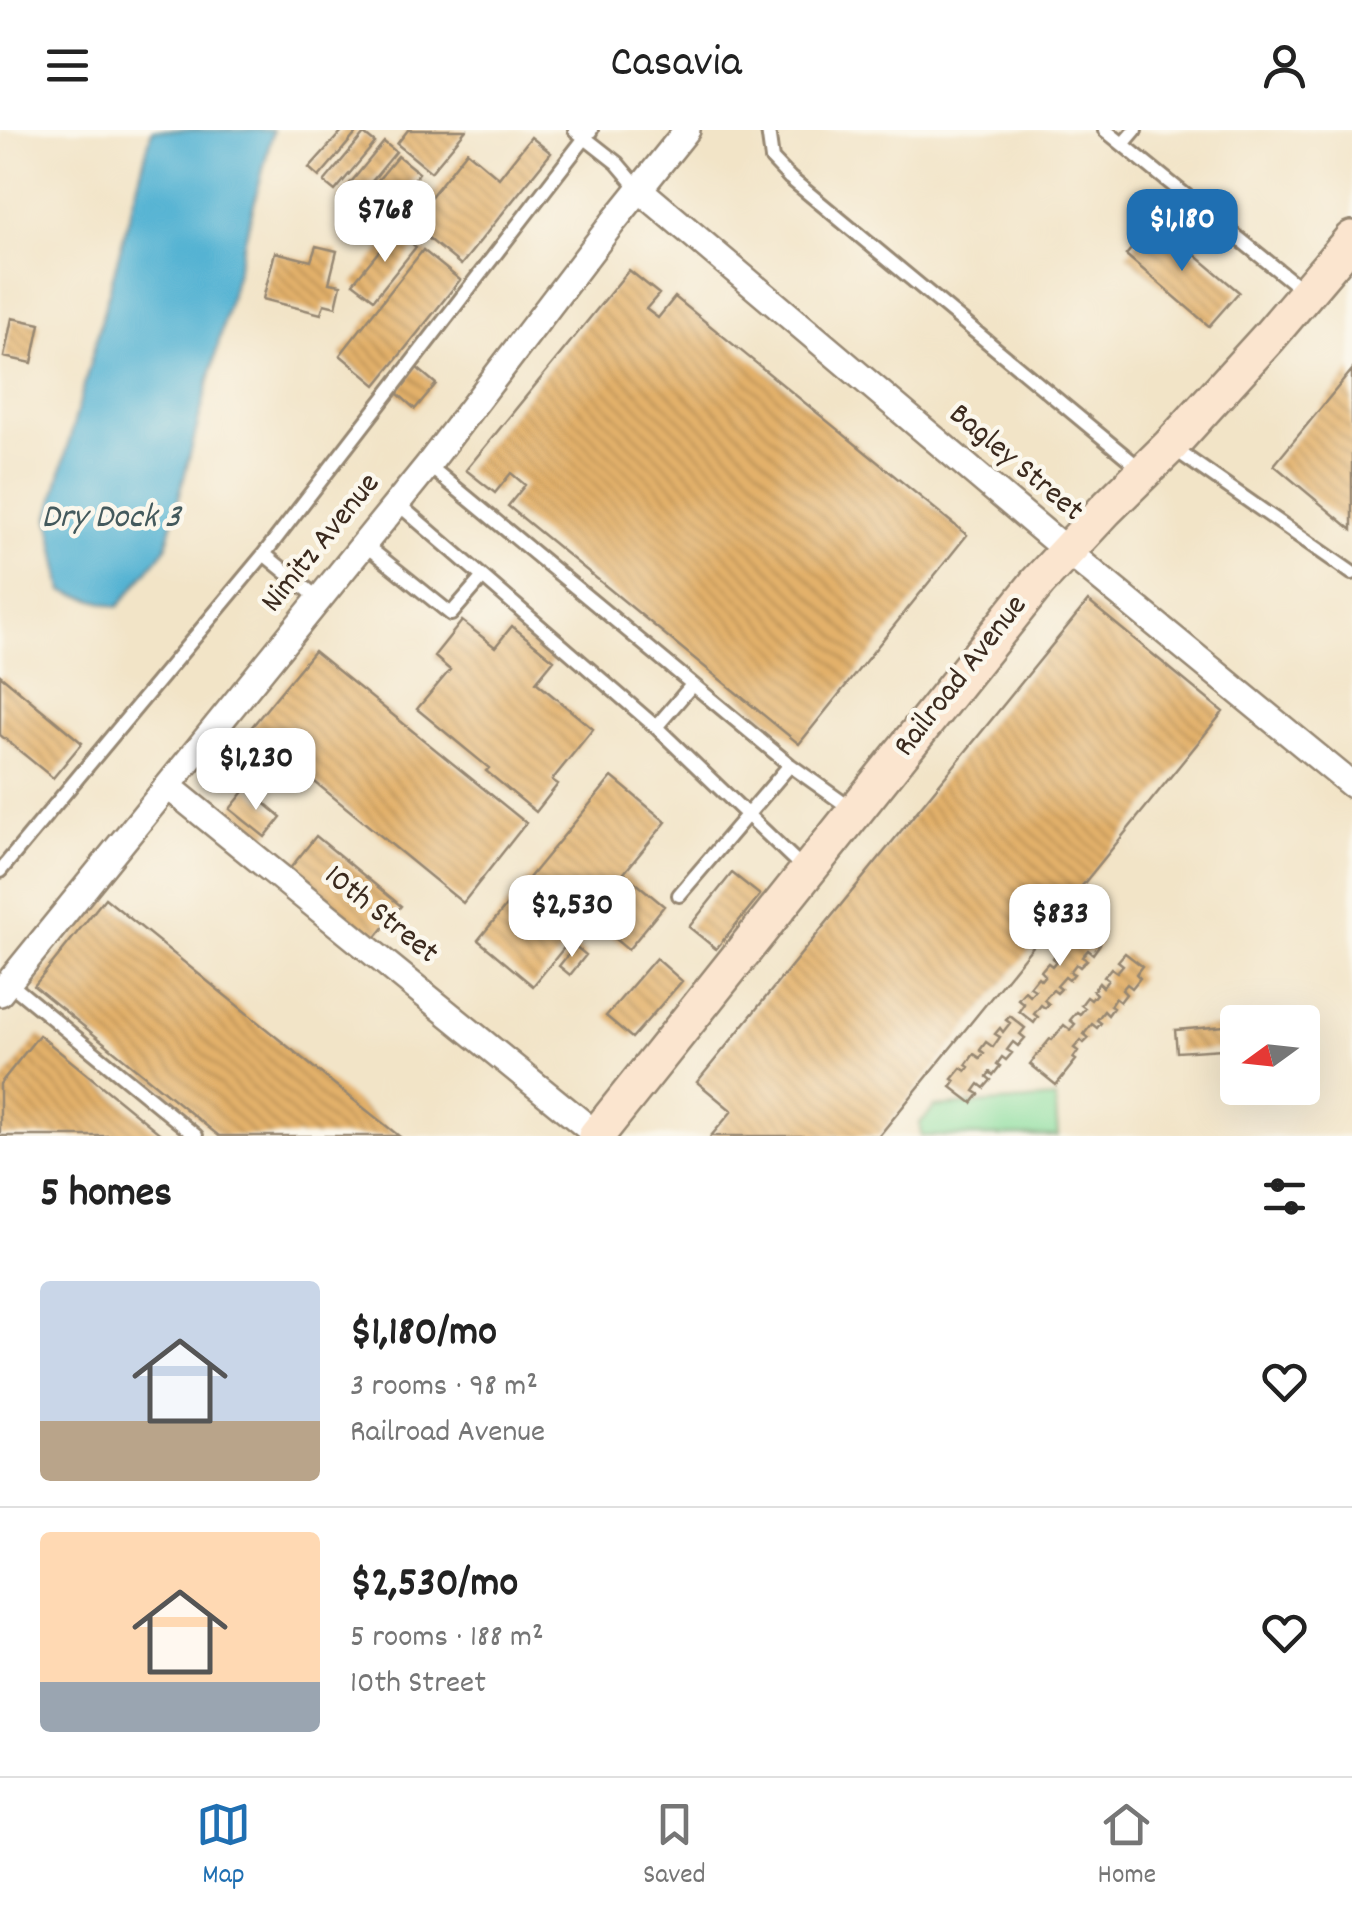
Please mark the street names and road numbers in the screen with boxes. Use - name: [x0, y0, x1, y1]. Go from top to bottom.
- street label: Bagley Street: [937, 394, 1093, 534]
- street label: Nimitz Avenue: [251, 464, 393, 624]
- street label: Railroad Avenue: [884, 586, 1040, 768]
- street label: 10th Street: [313, 855, 447, 977]

